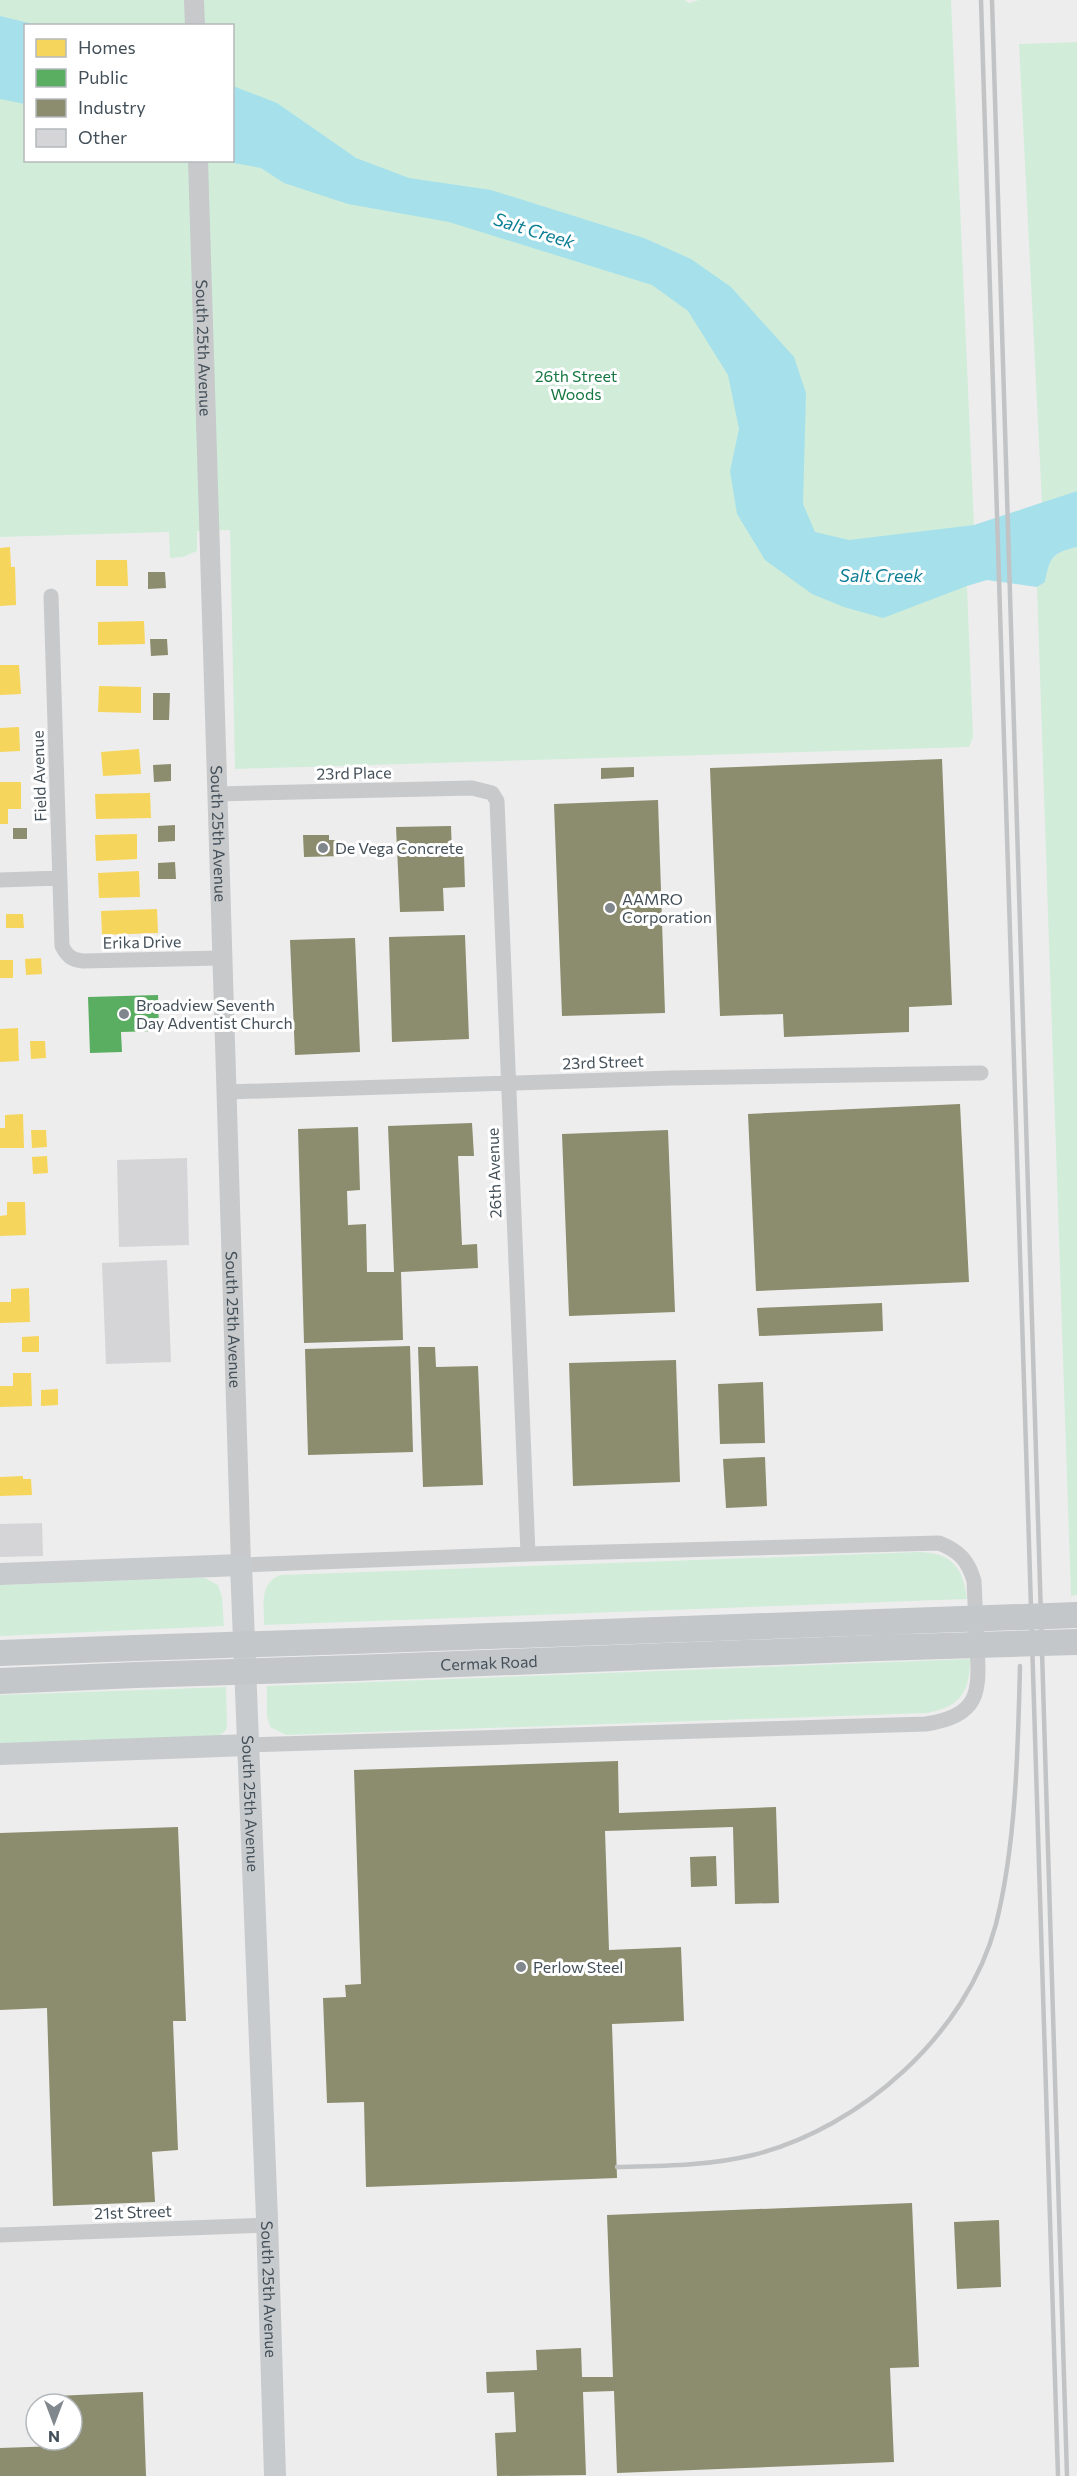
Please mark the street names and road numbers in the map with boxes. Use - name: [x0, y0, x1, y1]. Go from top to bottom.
- street label: South 25th Avenue: [193, 279, 216, 417]
- street label: Field Avenue: [27, 730, 50, 822]
- street label: 23rd Place: [316, 762, 392, 783]
- street label: South 25th Avenue: [208, 765, 231, 902]
- street label: Erika Drive: [102, 931, 182, 952]
- street label: 23rd Street: [562, 1051, 645, 1072]
- street label: 26th Avenue: [482, 1127, 505, 1219]
- street label: South 25th Avenue: [222, 1251, 246, 1388]
- street label: Cermak Road: [440, 1651, 538, 1674]
- street label: South 25th Avenue: [239, 1735, 263, 1872]
- street label: 21st Street: [94, 2201, 173, 2222]
- street label: South 25th Avenue: [258, 2221, 281, 2358]

